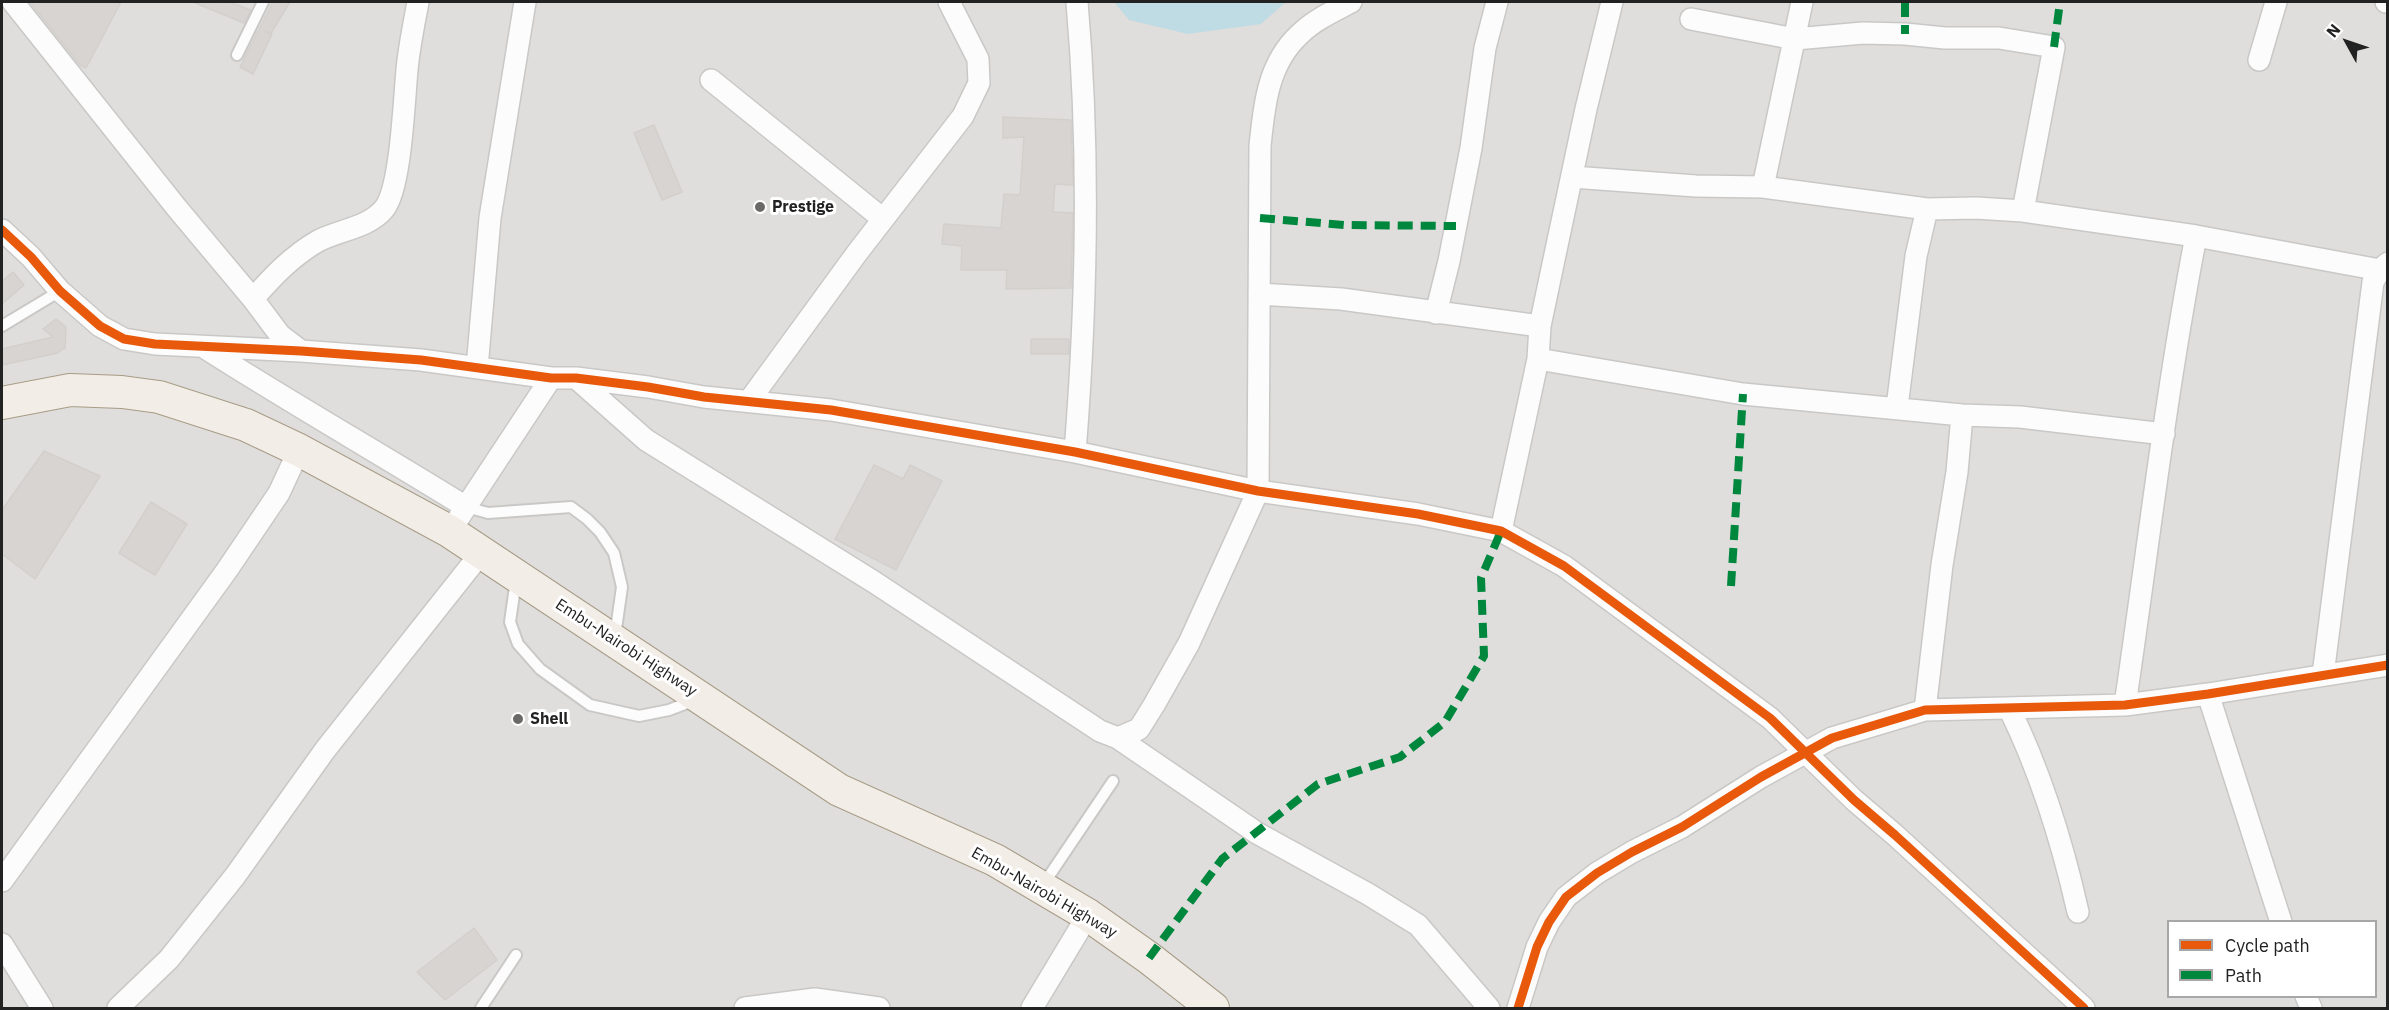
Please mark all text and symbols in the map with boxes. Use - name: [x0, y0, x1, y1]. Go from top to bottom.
- north arrow: [2317, 12, 2377, 72]
- text: N: [2322, 20, 2345, 41]
- place label: Prestige: [772, 197, 834, 217]
- marker: Prestige: [753, 200, 767, 214]
- street label: Embu-Nairobi Highway: [552, 595, 700, 701]
- place label: Shell: [530, 709, 568, 729]
- marker: Shell: [511, 712, 525, 726]
- street label: Embu-Nairobi Highway: [968, 843, 1120, 943]
- legend: [2167, 920, 2377, 998]
- text: Cycle path: [2225, 934, 2310, 957]
- text: Path: [2225, 964, 2262, 987]

